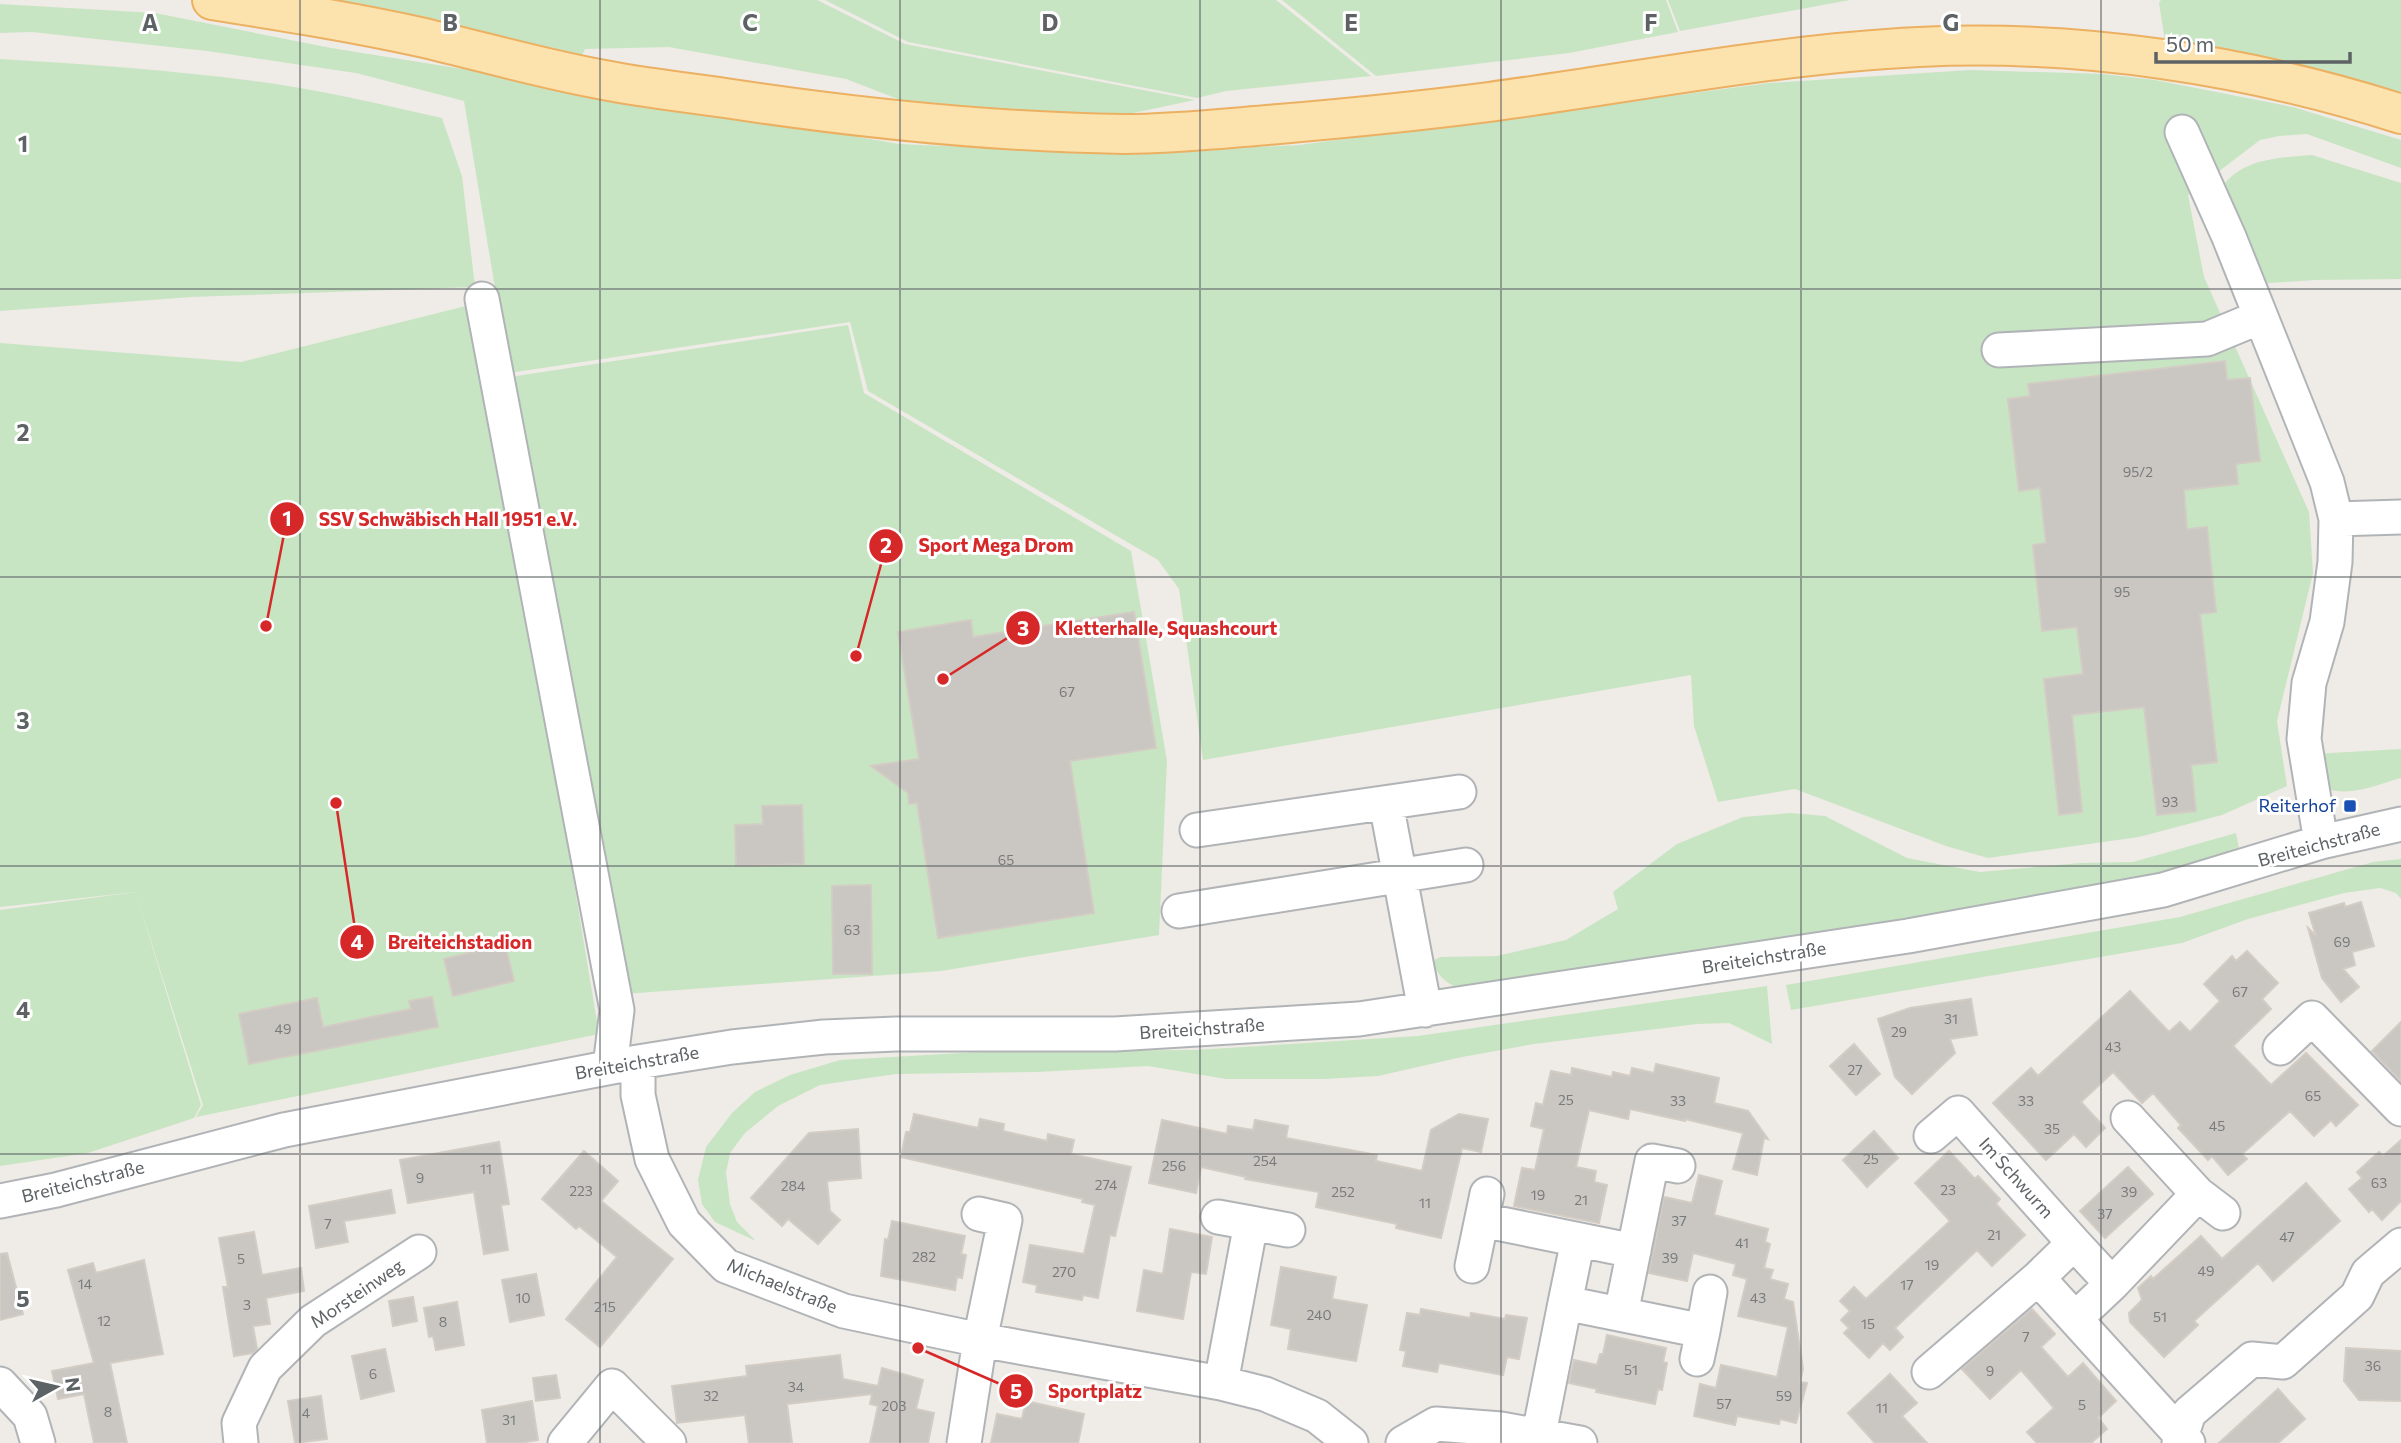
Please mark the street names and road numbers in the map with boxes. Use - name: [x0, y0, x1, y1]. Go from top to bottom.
- street label: Breiteichstraße: [2255, 817, 2382, 871]
- street label: Breiteichstraße: [1700, 936, 1828, 978]
- street label: Breiteichstraße: [1139, 1013, 1265, 1043]
- street label: Breiteichstraße: [573, 1040, 701, 1084]
- street label: Im Schwurm: [1975, 1132, 2059, 1222]
- street label: Breiteichstraße: [19, 1155, 146, 1207]
- street label: Michaelstraße: [724, 1253, 841, 1317]
- street label: Morsteinweg: [306, 1254, 407, 1332]

